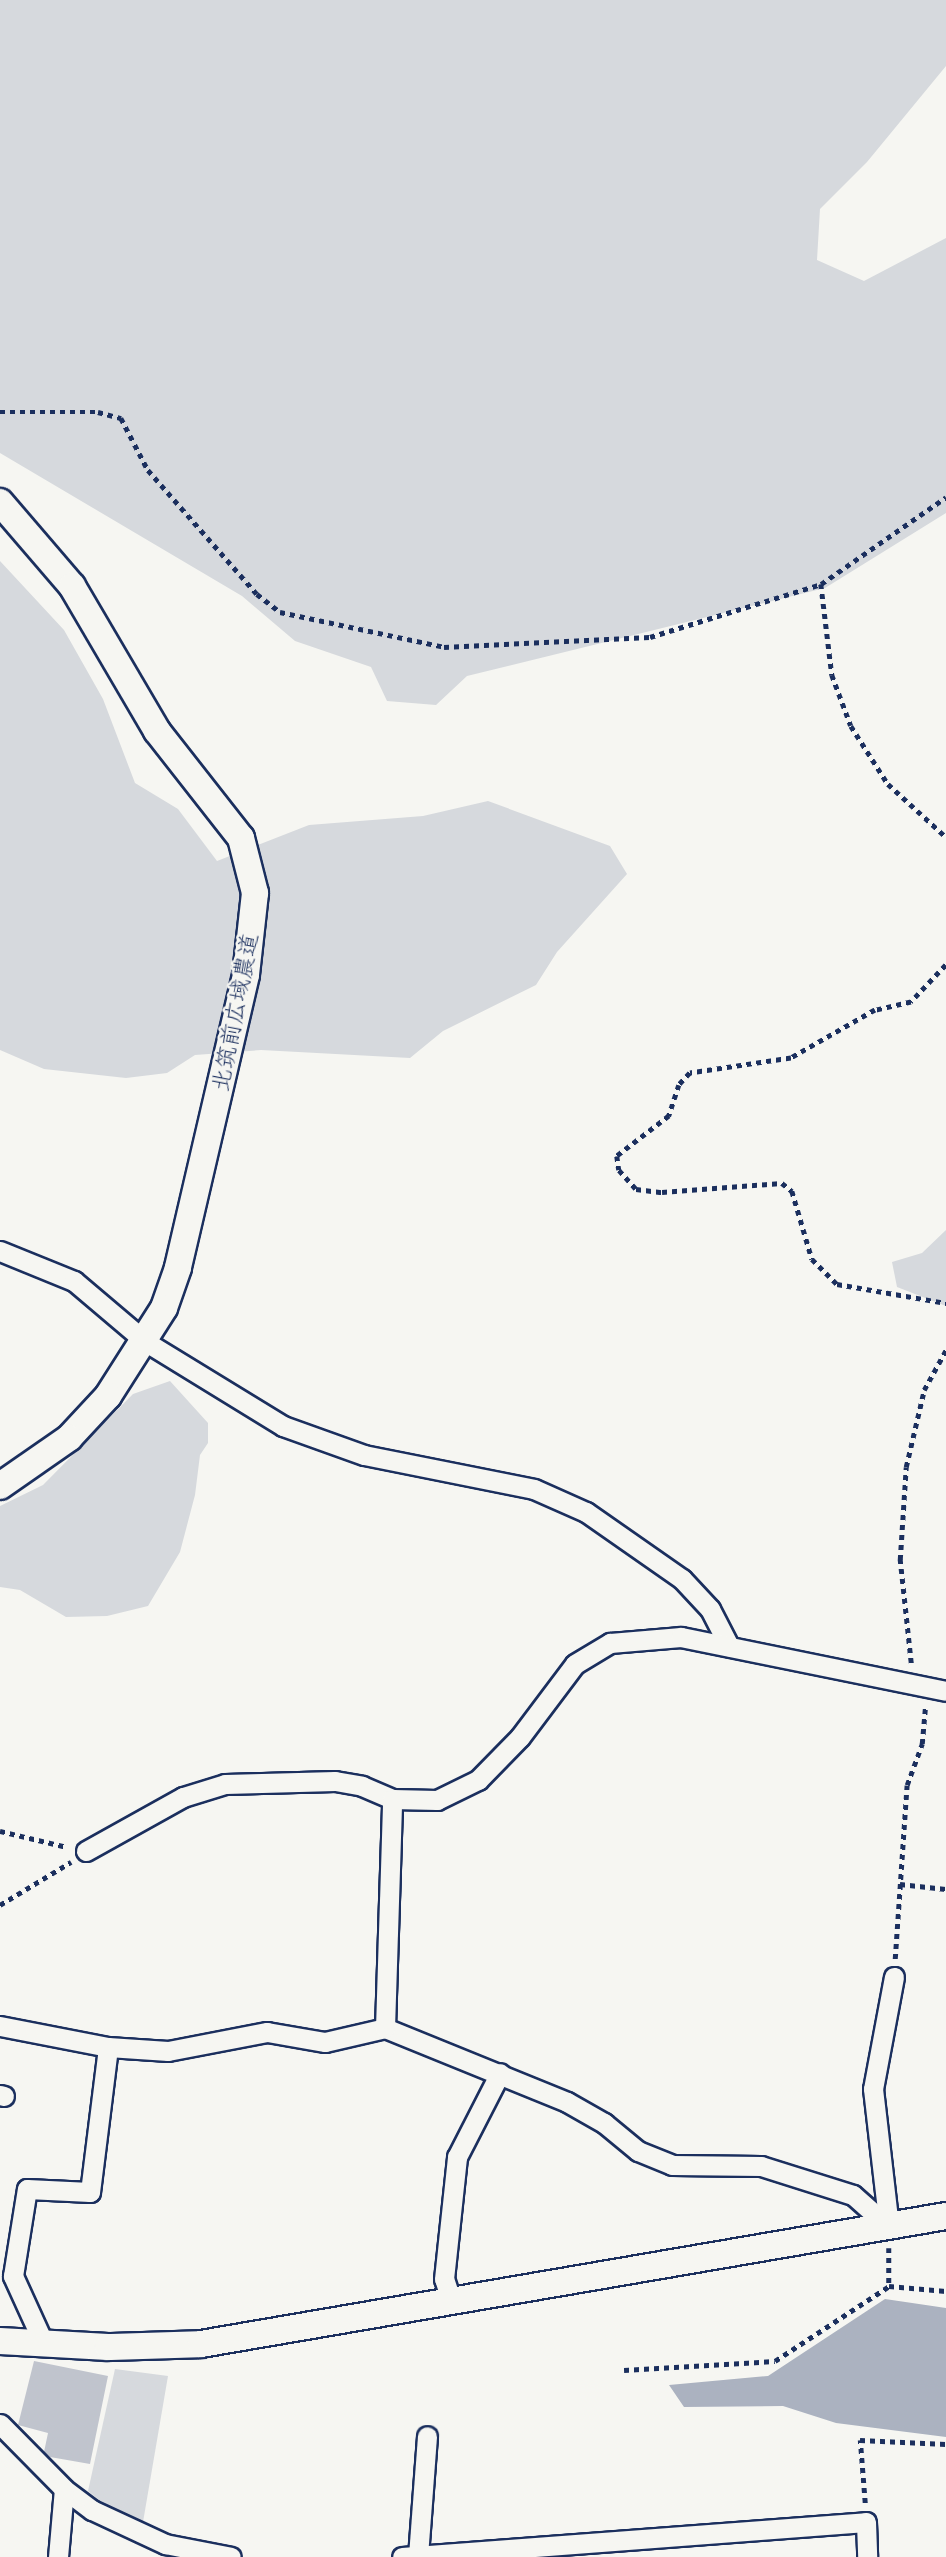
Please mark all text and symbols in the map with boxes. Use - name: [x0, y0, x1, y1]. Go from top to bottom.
- street label: 北筑前広域農道: [205, 930, 263, 1094]

